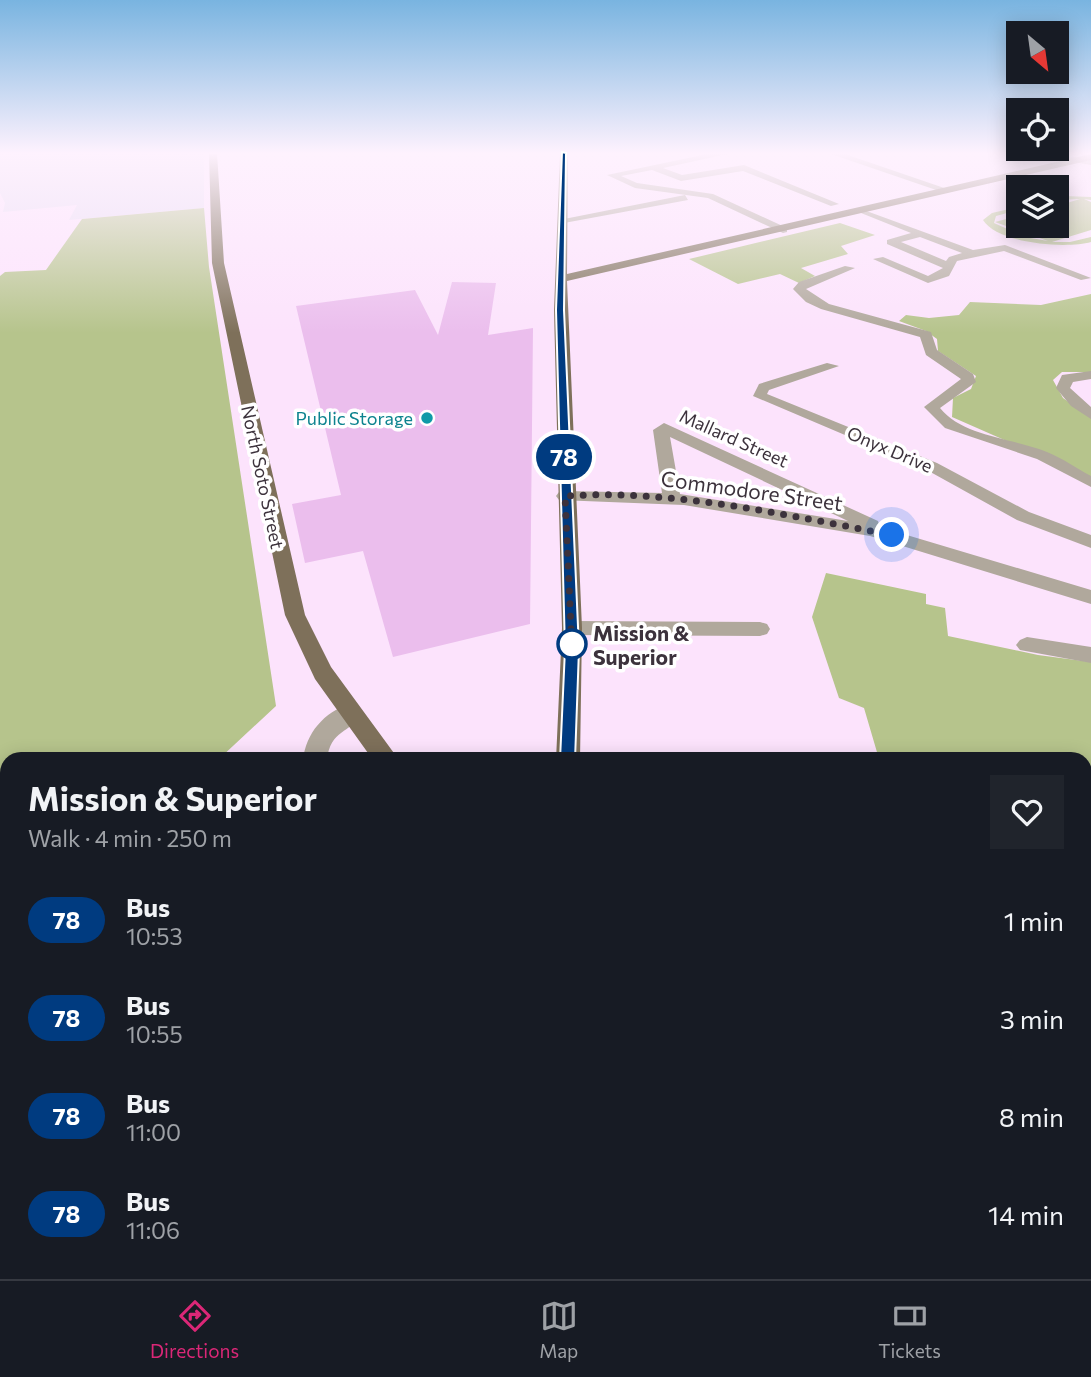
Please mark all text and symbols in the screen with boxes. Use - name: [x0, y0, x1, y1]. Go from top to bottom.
- north arrow: [1006, 21, 1069, 84]
- map controls: [1006, 21, 1069, 238]
- button: locate: [1006, 98, 1069, 161]
- button: layers: [1006, 175, 1069, 238]
- street label: North Soto Street: [237, 403, 289, 551]
- street label: Mallard Street: [676, 404, 792, 472]
- place label: Public Storage: [296, 407, 413, 429]
- marker: Public Storage: [419, 410, 435, 426]
- street label: Onyx Drive: [844, 421, 936, 477]
- line badge: 78: [532, 434, 596, 480]
- text: 78: [550, 442, 578, 471]
- street label: Commodore Street: [660, 465, 844, 515]
- your location: [874, 517, 909, 552]
- place label: Mission & Superior: [593, 620, 689, 669]
- marker: Mission & Superior: [557, 629, 587, 659]
- button: heart: [990, 775, 1064, 849]
- text: Mission & Superior: [28, 777, 317, 818]
- text: Walk · 4 min · 250 m: [28, 824, 232, 852]
- text: Bus: [126, 891, 170, 922]
- text: 78: [53, 905, 80, 934]
- text: 1 min: [1004, 905, 1064, 936]
- text: 10:53: [126, 922, 183, 950]
- text: Bus: [126, 989, 170, 1020]
- text: 78: [53, 1003, 80, 1032]
- text: 3 min: [1000, 1003, 1064, 1034]
- text: 10:55: [126, 1020, 183, 1048]
- text: Bus: [126, 1087, 170, 1118]
- text: 78: [53, 1101, 80, 1130]
- text: 8 min: [999, 1101, 1064, 1132]
- text: 11:00: [126, 1118, 181, 1146]
- text: Bus: [126, 1185, 170, 1216]
- text: 78: [53, 1199, 80, 1228]
- text: 14 min: [988, 1199, 1064, 1230]
- text: 11:06: [126, 1216, 180, 1244]
- tab: Directions: [150, 1297, 239, 1362]
- tab: Map: [539, 1297, 578, 1362]
- tab: Tickets: [878, 1297, 941, 1362]

